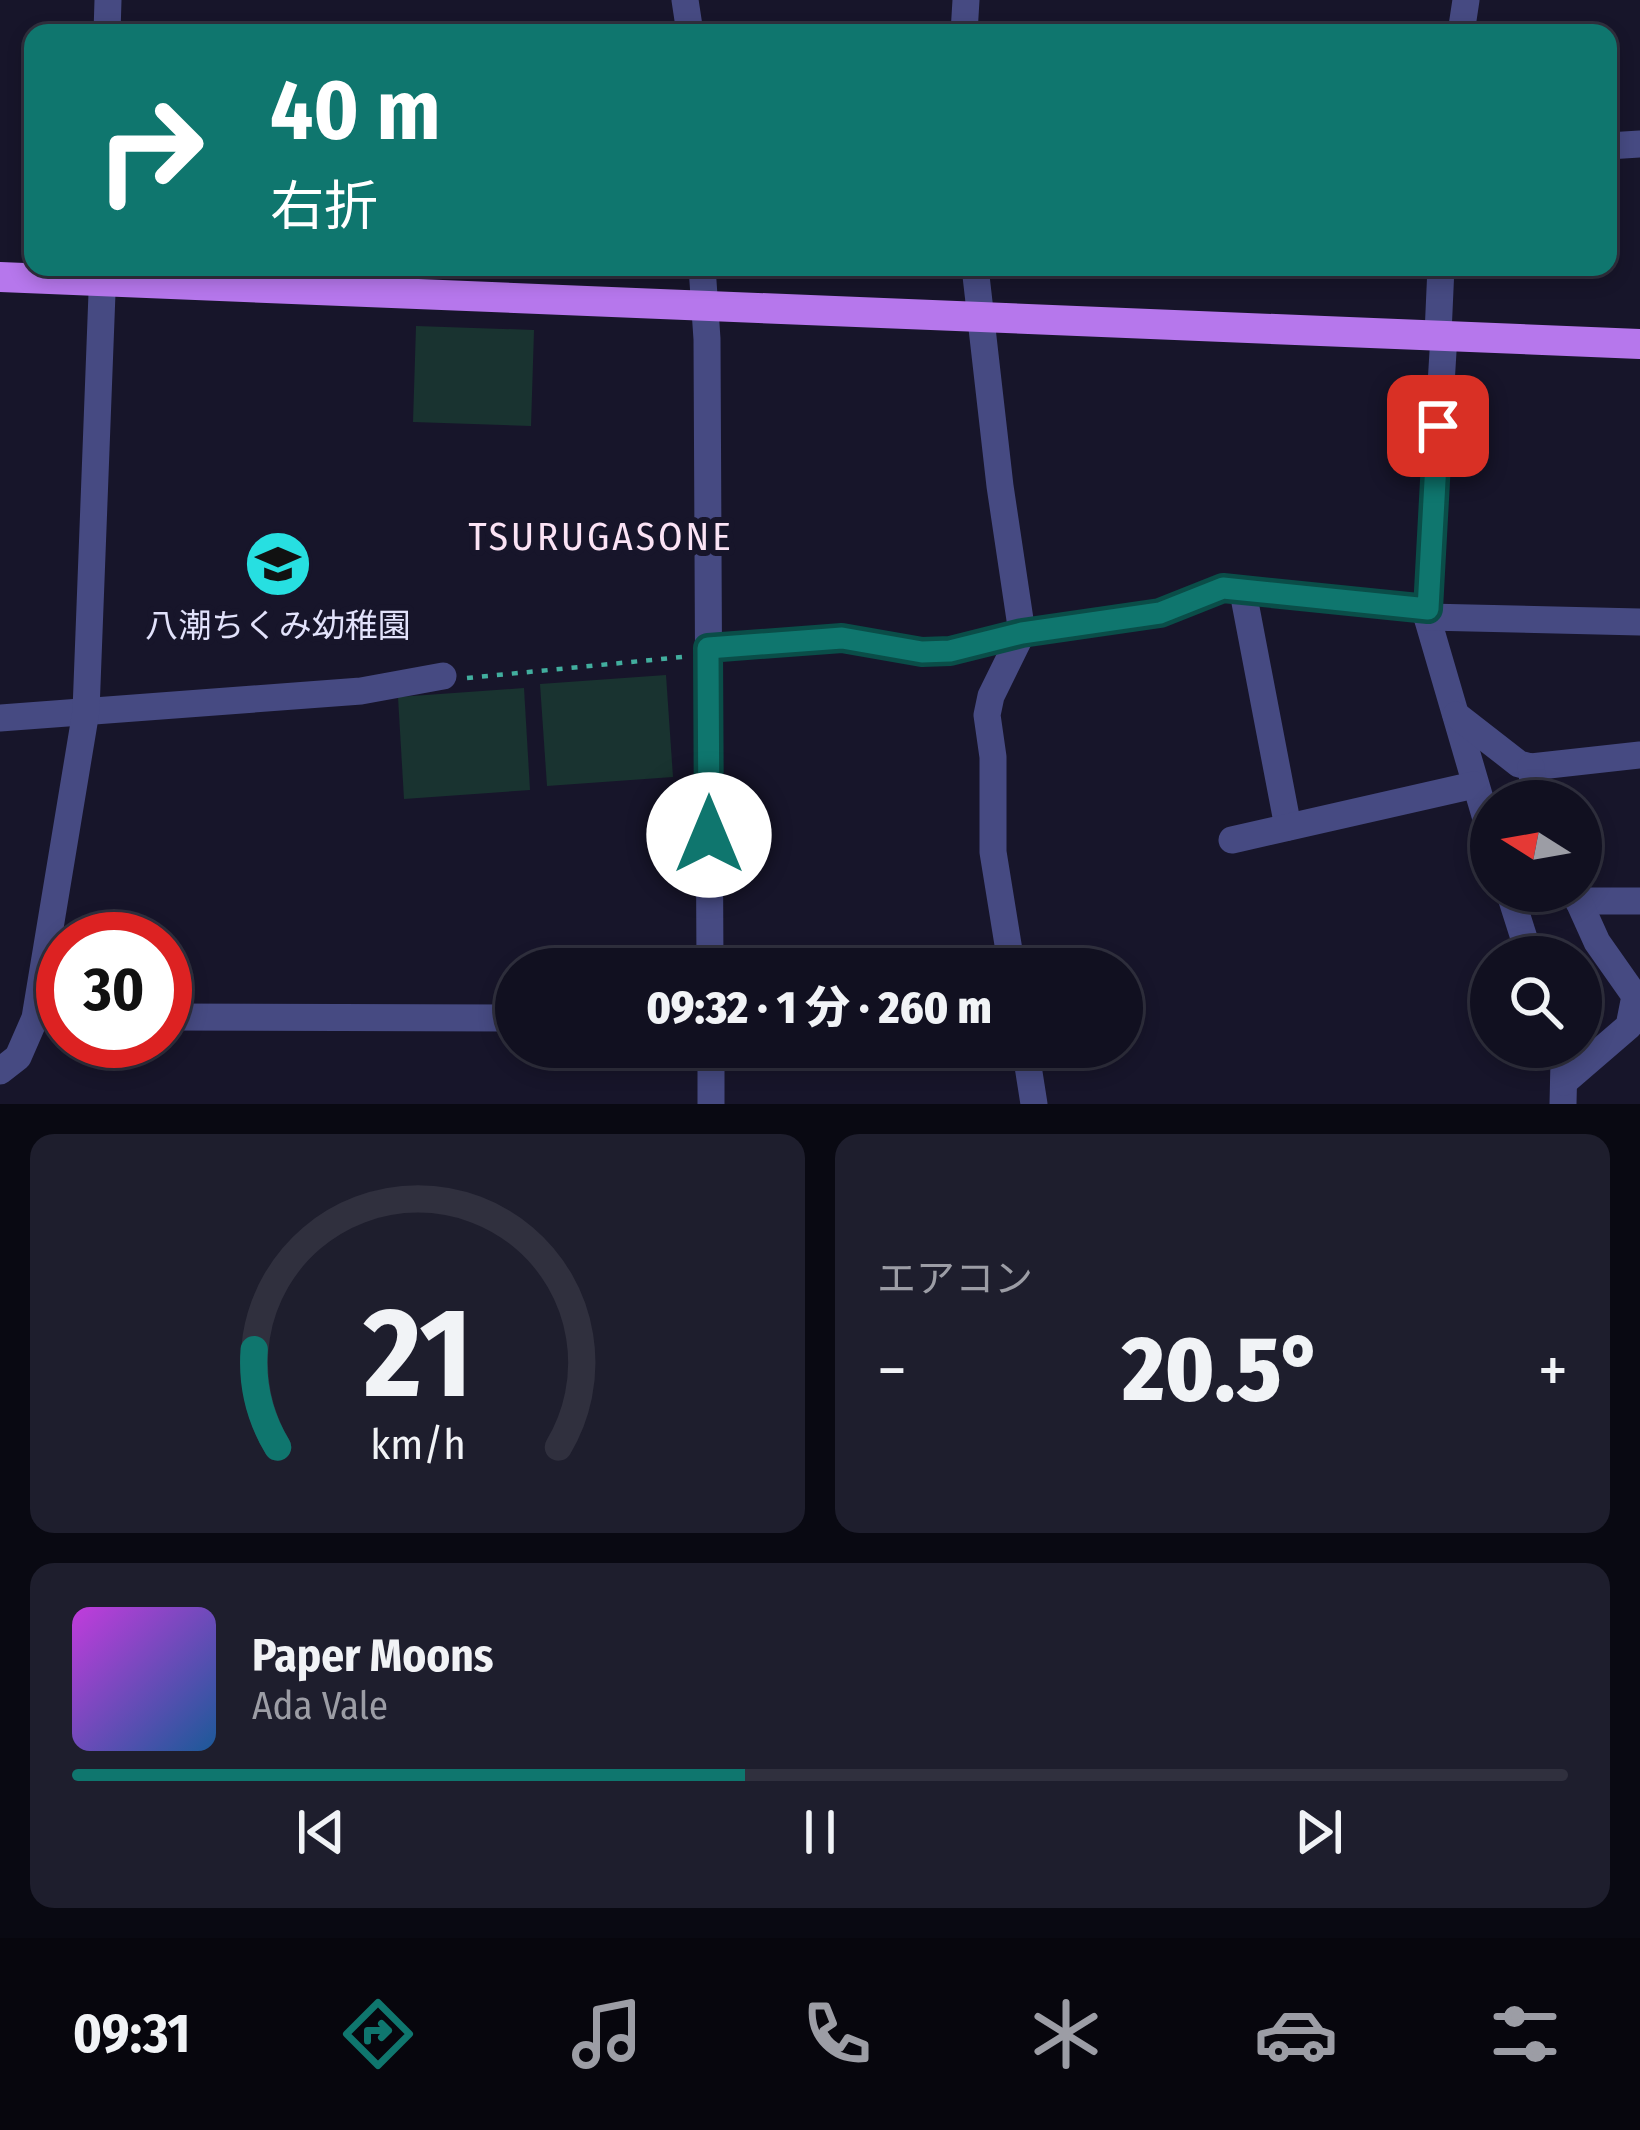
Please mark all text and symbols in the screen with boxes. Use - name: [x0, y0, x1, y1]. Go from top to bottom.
- text: 40 m: [270, 60, 441, 161]
- icon: right: [72, 72, 228, 228]
- text: 右折: [270, 175, 378, 239]
- pin: [1387, 375, 1489, 477]
- icon: arrive: [1405, 393, 1471, 459]
- district label: TSURUGASONE: [468, 514, 734, 560]
- school or university icon: 八潮ちくみ幼稚園: [243, 529, 313, 599]
- place label: 八潮ちくみ幼稚園: [145, 606, 411, 646]
- position arrow: [646, 772, 772, 898]
- north arrow: [1470, 780, 1602, 912]
- map controls: [1470, 780, 1602, 1068]
- speed limit sign: 30: [36, 912, 192, 1068]
- button: search: [1470, 936, 1602, 1068]
- text: 09:32 · 1 分 · 260 m: [646, 981, 992, 1035]
- text: エアコン: [877, 1256, 1033, 1302]
- text: 21: [362, 1279, 472, 1429]
- text: 20.5°: [1122, 1316, 1322, 1424]
- text: −: [877, 1331, 907, 1410]
- text: +: [1538, 1331, 1568, 1410]
- text: km/h: [370, 1418, 465, 1469]
- text: Paper Moons: [252, 1629, 494, 1683]
- text: Ada Vale: [252, 1683, 388, 1729]
- icon: previous: [288, 1799, 354, 1865]
- icon: pause: [787, 1799, 853, 1865]
- icon: next: [1286, 1799, 1352, 1865]
- icon: directions: [336, 1992, 420, 2076]
- icon: music: [565, 1992, 649, 2076]
- icon: phone: [795, 1992, 879, 2076]
- icon: climate: [1024, 1992, 1108, 2076]
- icon: car: [1254, 1992, 1338, 2076]
- icon: filters: [1483, 1992, 1567, 2076]
- text: 09:31: [73, 2002, 190, 2066]

